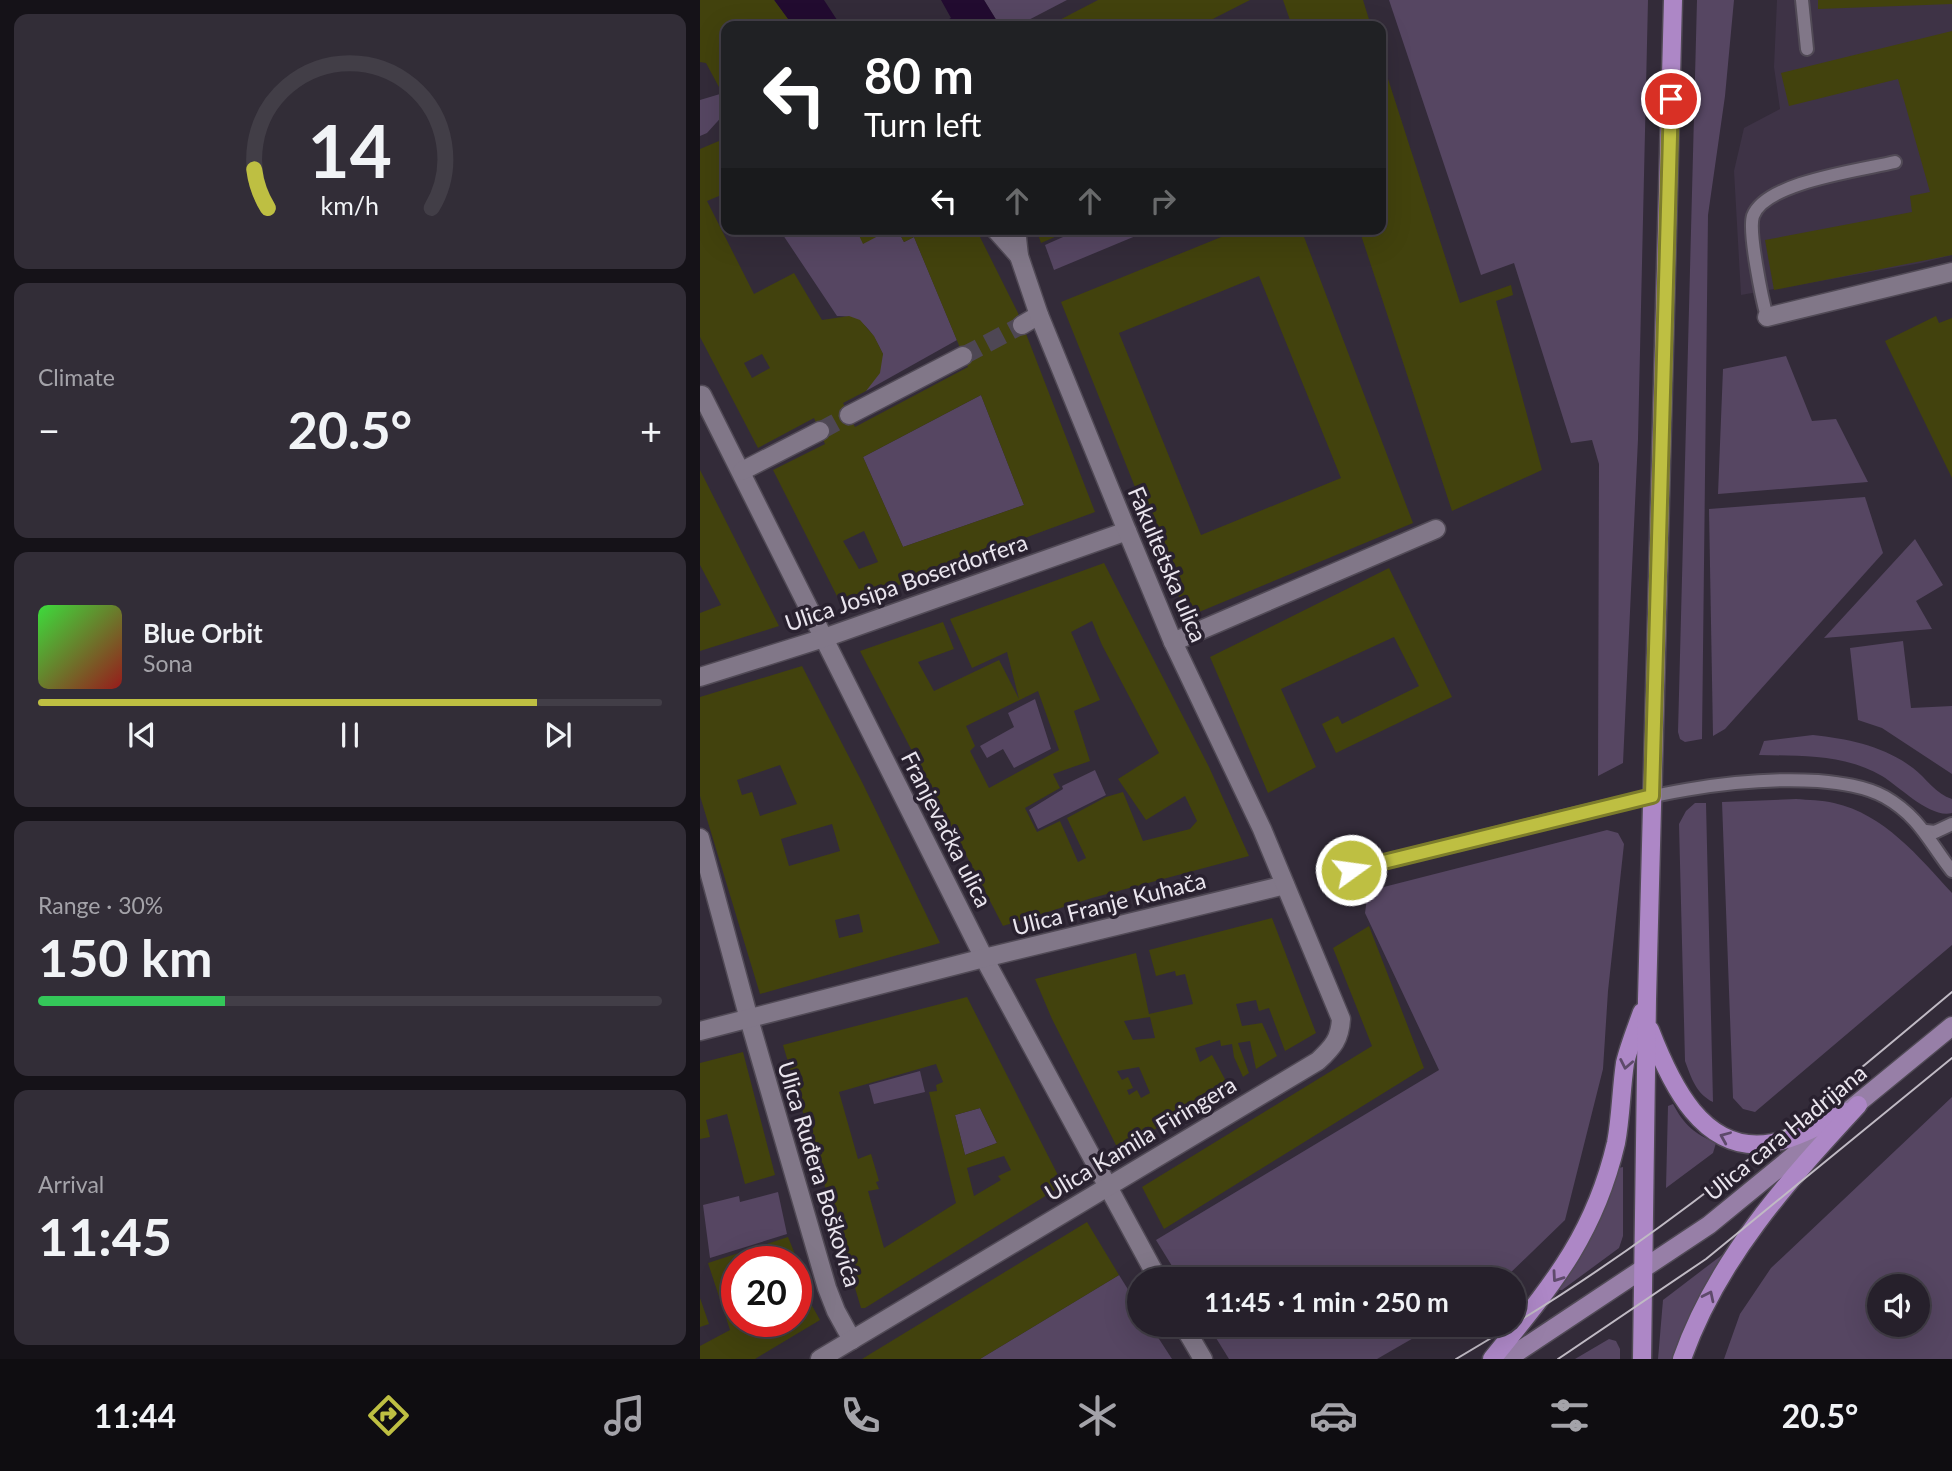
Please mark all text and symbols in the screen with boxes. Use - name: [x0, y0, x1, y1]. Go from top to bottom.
- text: 80 m: [864, 46, 974, 104]
- icon: left: [749, 49, 840, 140]
- pin: [1641, 69, 1701, 129]
- icon: arrive: [1652, 80, 1690, 118]
- text: Turn left: [864, 105, 981, 144]
- text: 14: [308, 106, 392, 194]
- icon: left: [925, 182, 963, 220]
- icon: ahead: [998, 182, 1036, 220]
- icon: ahead: [1071, 182, 1109, 220]
- icon: right: [1144, 182, 1182, 220]
- text: km/h: [321, 189, 379, 219]
- text: Climate: [38, 363, 115, 391]
- text: 20.5°: [288, 398, 412, 460]
- text: −: [38, 407, 60, 453]
- text: +: [640, 407, 662, 453]
- street label: Fakultetska ulica: [1123, 482, 1213, 646]
- street label: Ulica Josipa Boserdorfera: [781, 527, 1031, 637]
- text: Blue Orbit: [143, 617, 263, 649]
- text: Sona: [143, 649, 193, 677]
- icon: previous: [123, 716, 161, 754]
- icon: pause: [331, 716, 369, 754]
- icon: next: [539, 716, 577, 754]
- street label: Franjevačka ulica: [896, 746, 998, 912]
- position arrow: [1314, 833, 1388, 907]
- street label: Ulica Franje Kuhača: [1010, 865, 1208, 941]
- text: Range · 30%: [38, 891, 163, 919]
- text: 150 km: [38, 926, 212, 988]
- street label: Ulica Ruđera Boškovića: [772, 1058, 868, 1290]
- one-way arrow: [1619, 1058, 1634, 1070]
- street label: Ulica cara Hadrijana: [1698, 1058, 1872, 1206]
- street label: Ulica Kamila Firingera: [1039, 1070, 1241, 1206]
- one-way arrow: [1720, 1131, 1732, 1145]
- text: Arrival: [38, 1170, 104, 1198]
- text: 11:45: [38, 1205, 172, 1267]
- speed limit sign: 20: [721, 1246, 812, 1337]
- one-way arrow: [1553, 1269, 1565, 1282]
- map controls: [1867, 1274, 1930, 1337]
- button: sound: [1867, 1274, 1930, 1337]
- text: 11:45 · 1 min · 250 m: [1204, 1286, 1449, 1318]
- one-way arrow: [1701, 1291, 1715, 1303]
- icon: directions: [364, 1391, 413, 1440]
- icon: music: [600, 1391, 649, 1440]
- icon: phone: [836, 1391, 885, 1440]
- icon: climate: [1073, 1391, 1122, 1440]
- icon: car: [1309, 1391, 1358, 1440]
- icon: filters: [1545, 1391, 1594, 1440]
- text: 11:44: [94, 1396, 176, 1435]
- text: 20.5°: [1782, 1396, 1858, 1435]

